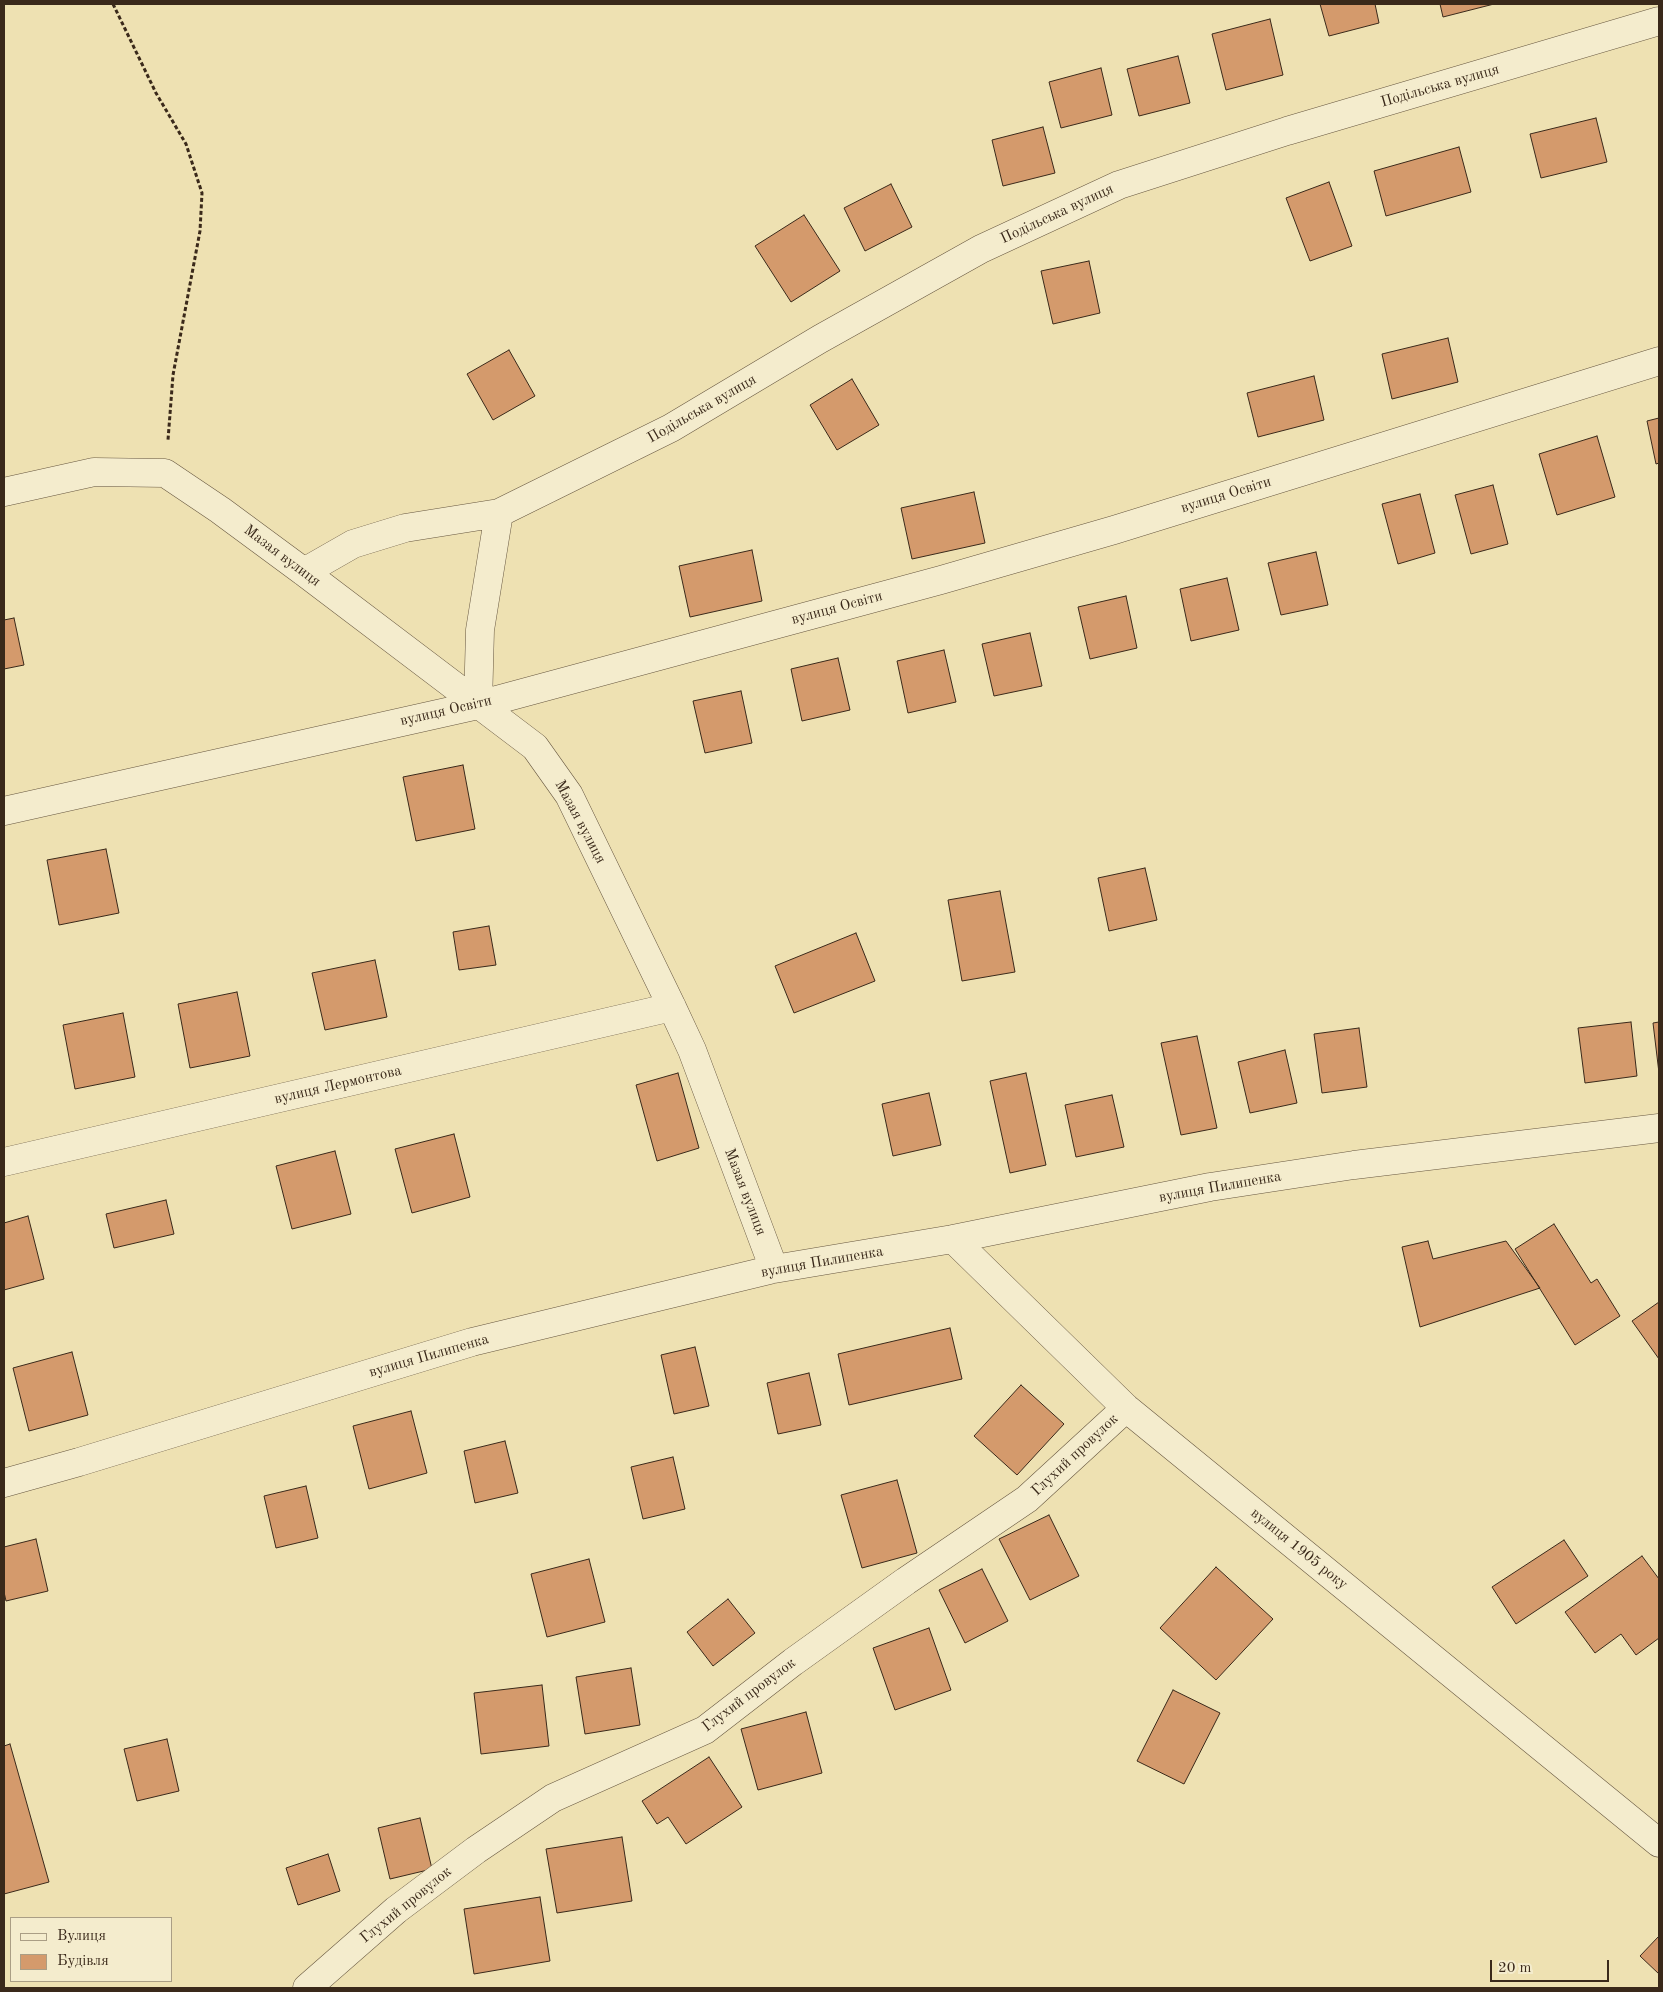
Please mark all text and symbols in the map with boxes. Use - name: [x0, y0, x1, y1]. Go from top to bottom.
- street label: Подільська вулиця: [1379, 60, 1501, 112]
- street label: Подільська вулиця: [998, 180, 1116, 248]
- street label: Подільська вулиця: [644, 371, 760, 447]
- street label: вулиця Освіти: [1179, 473, 1273, 517]
- street label: Мазая вулиця: [240, 521, 324, 591]
- street label: вулиця Освіти: [789, 587, 885, 629]
- street label: вулиця Освіти: [398, 692, 494, 730]
- street label: Мазая вулиця: [550, 777, 610, 867]
- street label: вулиця Лермонтова: [273, 1062, 403, 1108]
- street label: Мазая вулиця: [720, 1146, 770, 1238]
- street label: вулиця Пилипенка: [1157, 1167, 1283, 1207]
- street label: вулиця Пилипенка: [759, 1242, 885, 1282]
- street label: вулиця Пилипенка: [367, 1330, 491, 1382]
- street label: Глухий провулок: [1028, 1410, 1122, 1500]
- street label: вулиця 1905 року: [1247, 1504, 1351, 1594]
- street label: Глухий провулок: [699, 1654, 799, 1736]
- street label: Глухий провулок: [357, 1863, 455, 1947]
- legend: [10, 1917, 172, 1982]
- text: Вулиця: [57, 1929, 106, 1944]
- scale bar: [1493, 1950, 1612, 1982]
- text: Будівля: [57, 1954, 109, 1969]
- text: 20 m: [1498, 1961, 1532, 1976]

